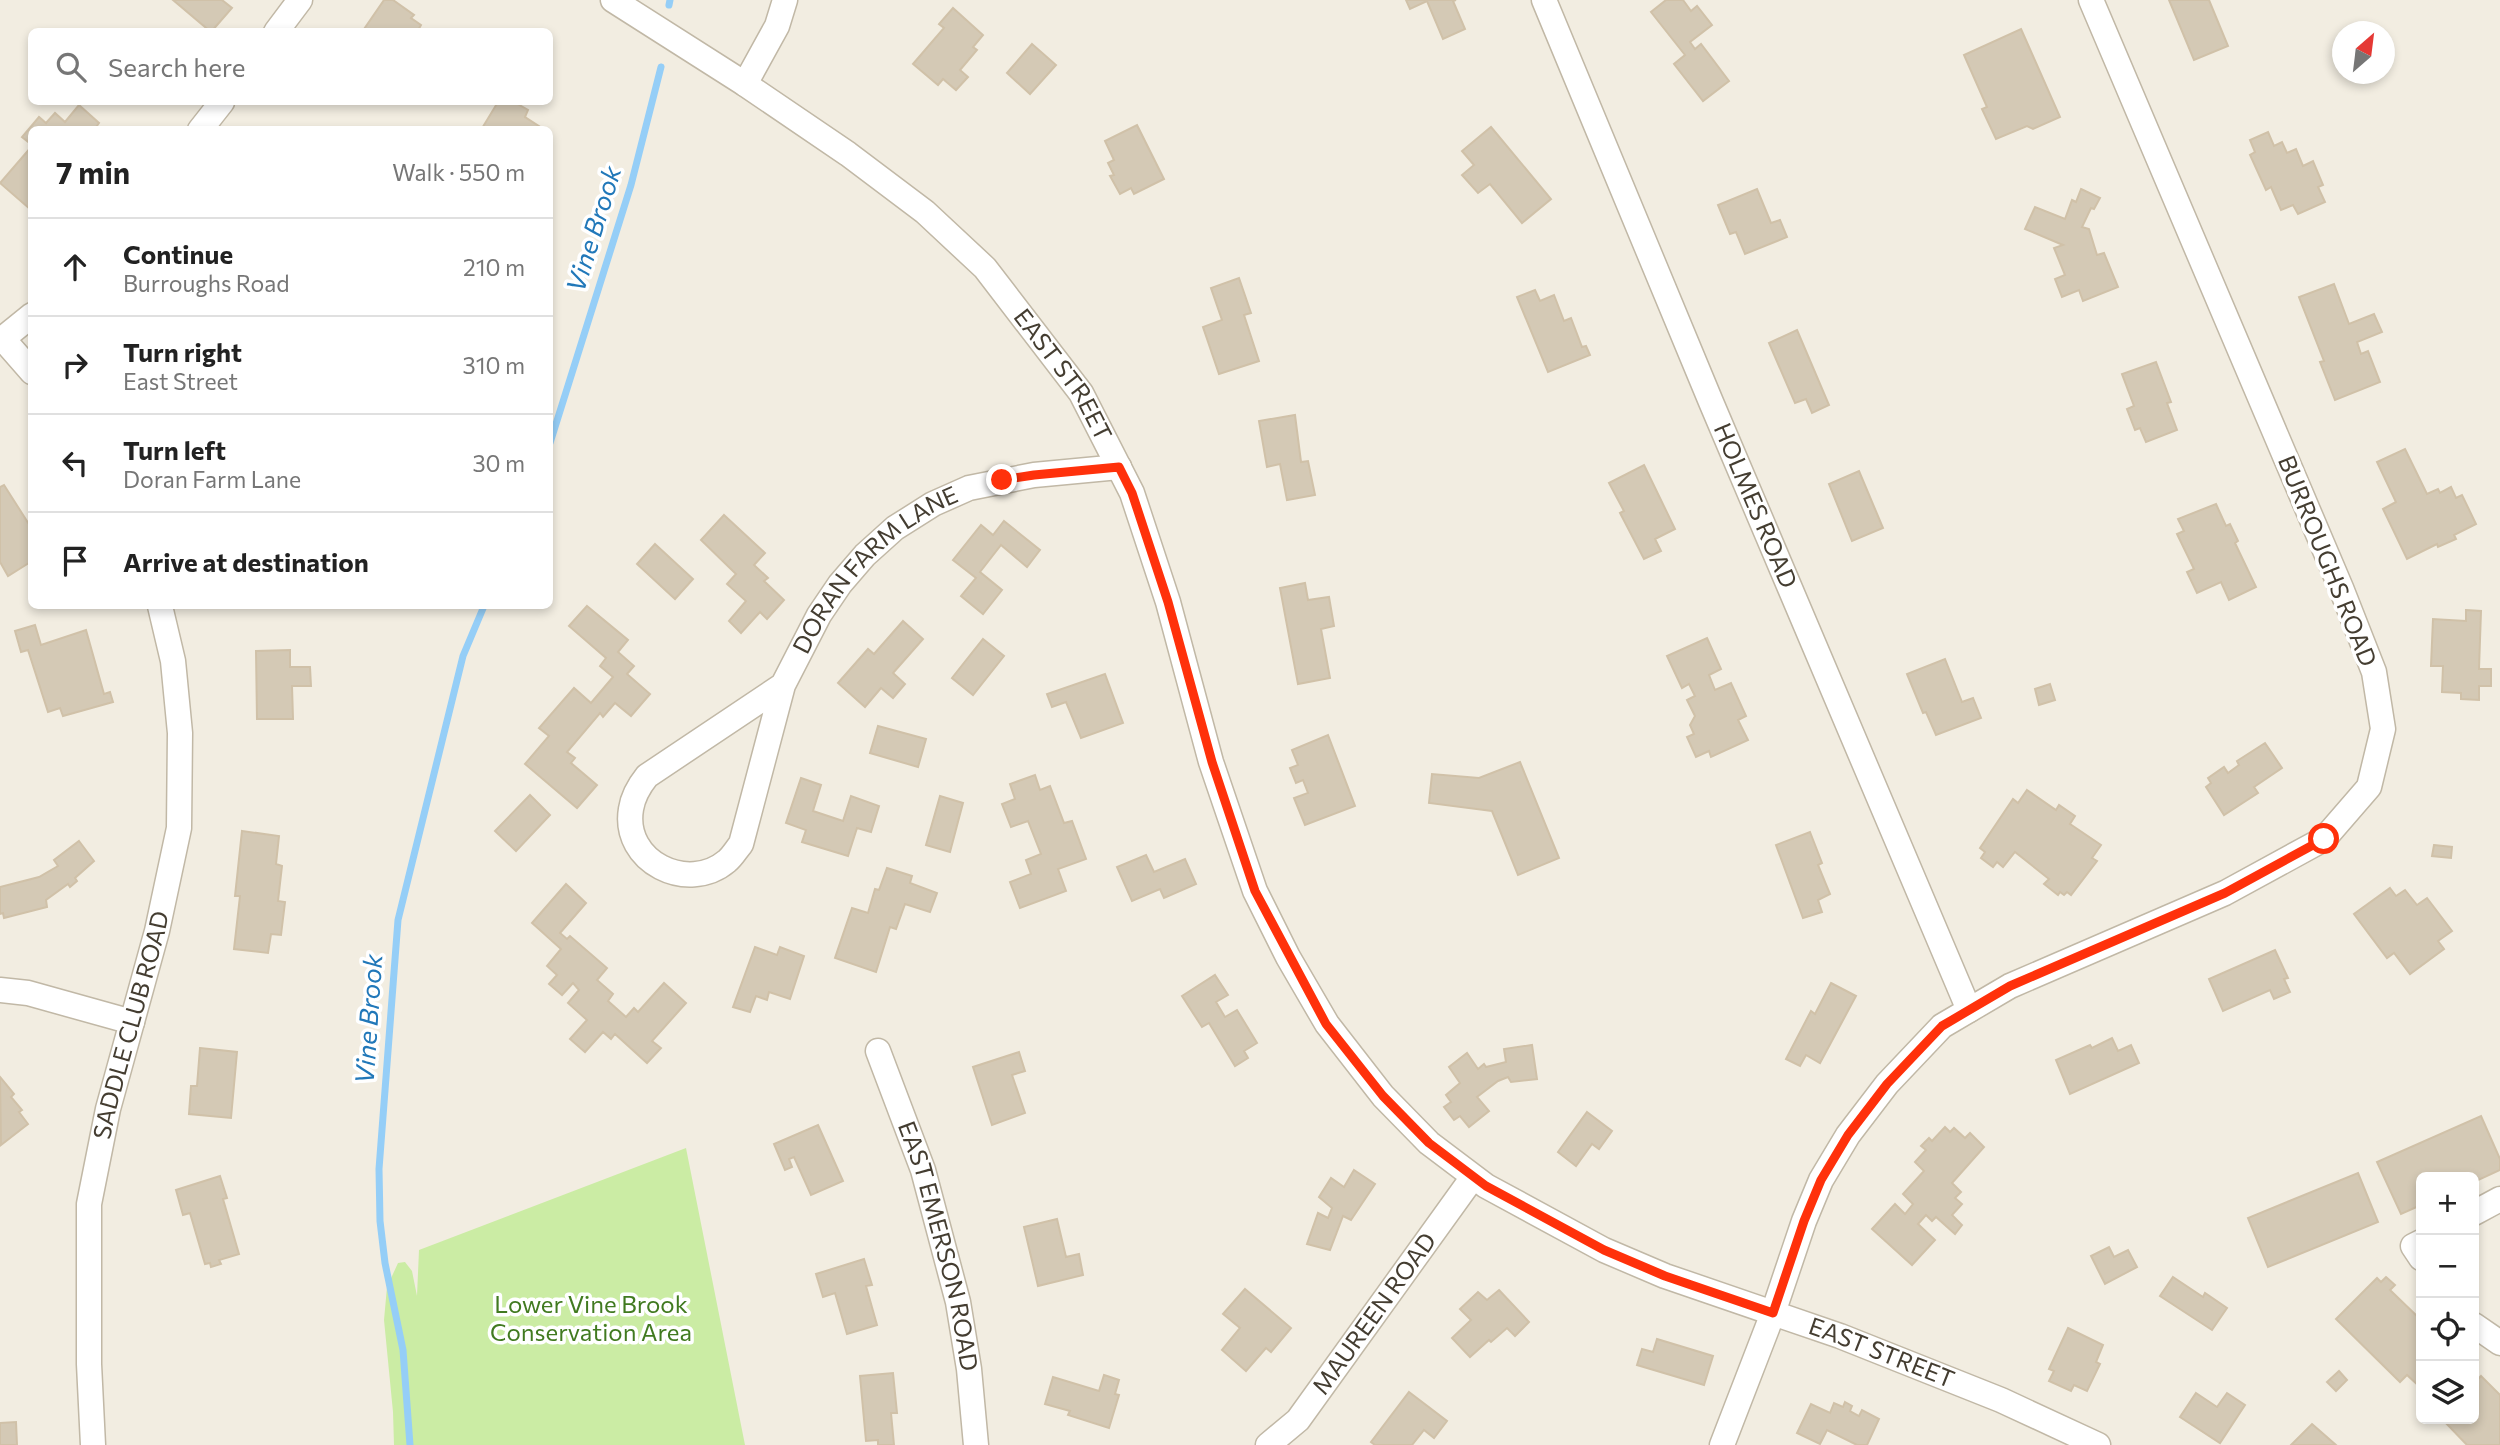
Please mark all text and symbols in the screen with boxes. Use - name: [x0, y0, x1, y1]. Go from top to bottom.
- north arrow: [2332, 21, 2395, 84]
- search box: [28, 28, 553, 105]
- icon: search: [52, 48, 90, 86]
- text: Search here: [108, 51, 246, 82]
- text: 7 min: [56, 153, 130, 190]
- text: Walk · 550 m: [392, 158, 525, 186]
- water label: Vine Brook: [559, 161, 627, 295]
- text: Continue: [123, 238, 233, 269]
- icon: ahead: [56, 248, 94, 286]
- text: 210 m: [463, 253, 525, 281]
- text: Burroughs Road: [123, 269, 289, 297]
- street label: EAST STREET: [1009, 302, 1119, 445]
- text: Turn right: [123, 336, 242, 367]
- icon: right: [56, 346, 94, 384]
- text: 310 m: [463, 351, 525, 379]
- text: East Street: [123, 367, 238, 395]
- street label: HOLMES ROAD: [1709, 418, 1804, 592]
- text: Turn left: [123, 434, 226, 465]
- icon: left: [56, 444, 94, 482]
- text: 30 m: [472, 449, 525, 477]
- street label: BURROUGHS ROAD: [2273, 451, 2384, 670]
- route end: [986, 464, 1017, 495]
- text: Doran Farm Lane: [123, 465, 301, 493]
- street label: DORAN FARM LANE: [786, 479, 962, 658]
- icon: arrive: [56, 542, 94, 580]
- text: Arrive at destination: [123, 546, 369, 577]
- route start: [2308, 823, 2339, 854]
- street label: SADDLE CLUB ROAD: [86, 908, 174, 1141]
- water label: Vine Brook: [348, 952, 388, 1085]
- street label: EAST EMERSON ROAD: [893, 1117, 985, 1373]
- map controls: [2416, 1172, 2479, 1424]
- button: +: [2416, 1172, 2479, 1235]
- street label: MAUREEN ROAD: [1305, 1226, 1441, 1399]
- button: −: [2416, 1235, 2479, 1298]
- park label: Lower Vine Brook Conservation Area: [490, 1289, 692, 1346]
- button: locate: [2416, 1298, 2479, 1361]
- street label: EAST STREET: [1805, 1310, 1959, 1393]
- button: layers: [2416, 1361, 2479, 1424]

